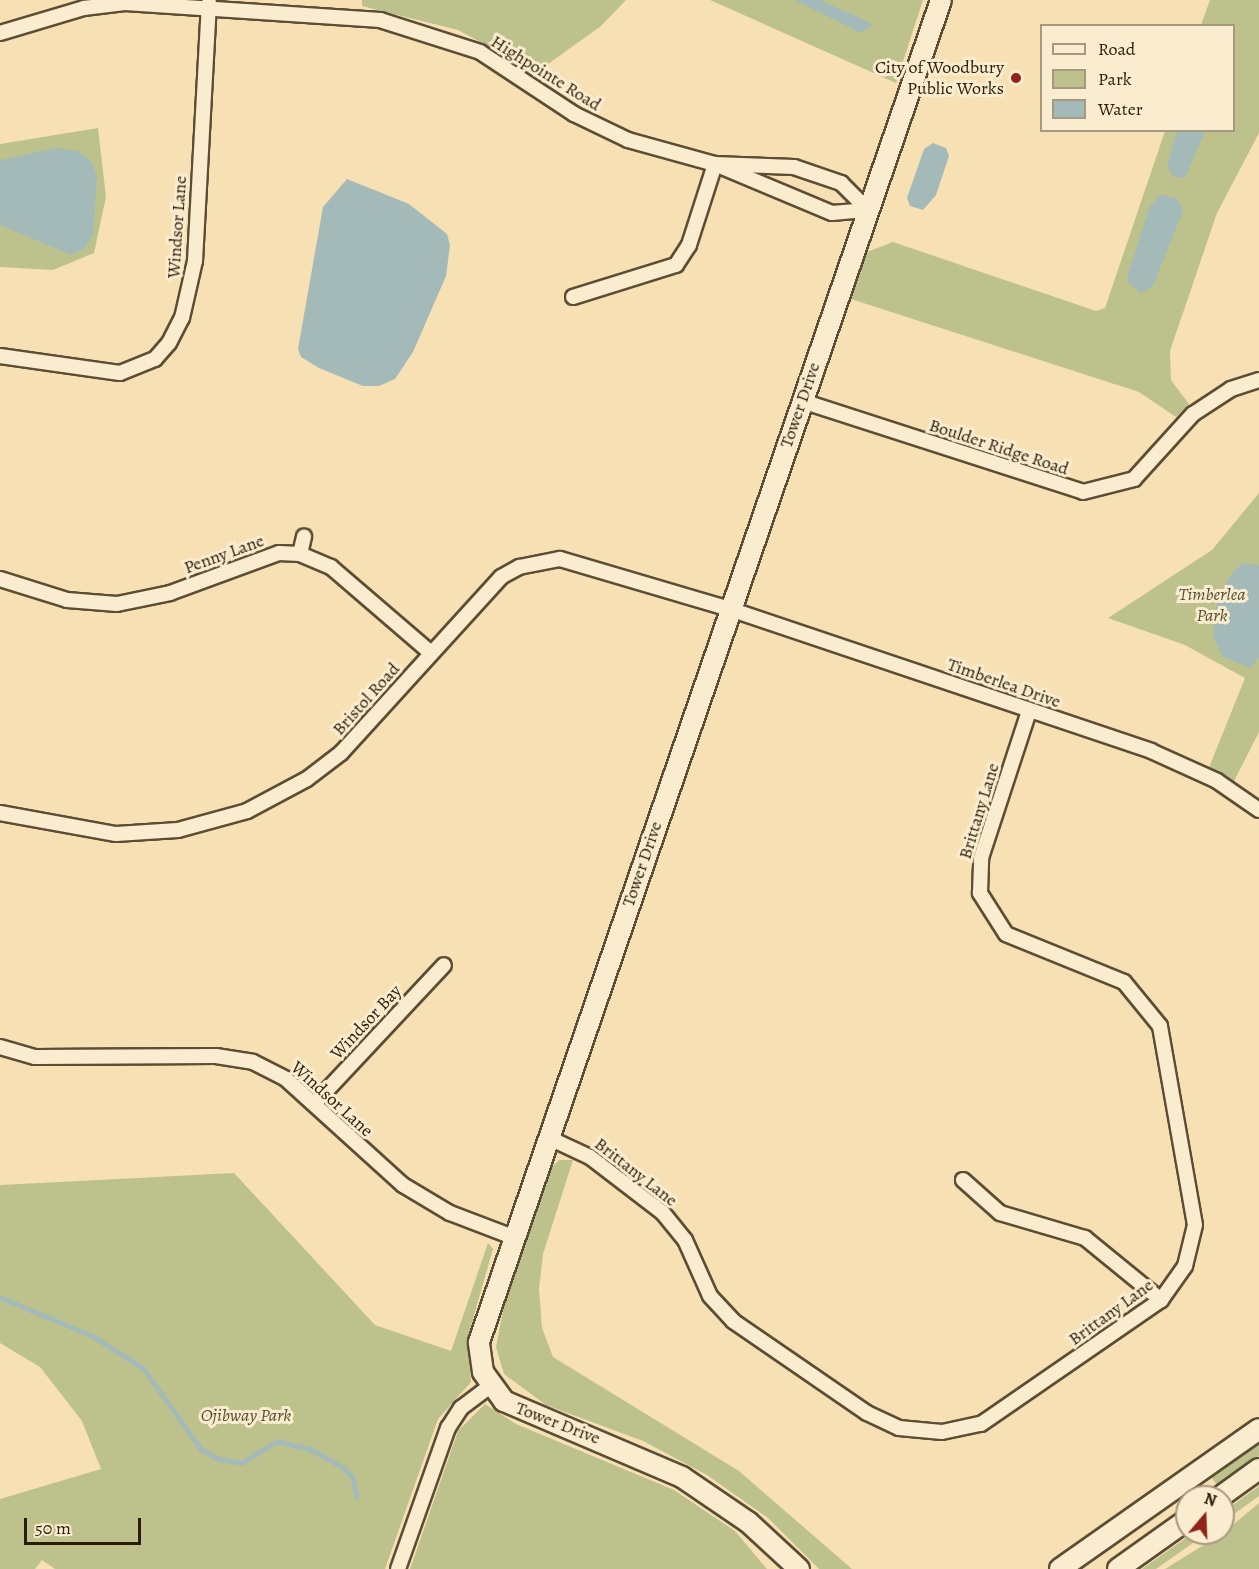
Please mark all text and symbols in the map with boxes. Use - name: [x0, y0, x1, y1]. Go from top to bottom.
- legend: [1040, 24, 1235, 132]
- street label: Highpointe Road: [487, 31, 605, 115]
- text: Road: [1098, 37, 1135, 61]
- place label: City of Woodbury Public Works: [875, 57, 1004, 100]
- text: Park: [1098, 67, 1132, 91]
- marker: City of Woodbury Public Works: [1009, 71, 1023, 85]
- text: Water: [1098, 97, 1143, 121]
- street label: Windsor Lane: [163, 175, 191, 279]
- street label: Tower Drive: [775, 360, 825, 450]
- street label: Boulder Ridge Road: [926, 414, 1072, 480]
- street label: Penny Lane: [181, 530, 267, 578]
- park label: Timberlea Park: [1179, 584, 1245, 626]
- street label: Timberlea Drive: [945, 654, 1063, 712]
- street label: Bristol Road: [328, 658, 404, 740]
- street label: Brittany Lane: [954, 760, 1004, 862]
- street label: Tower Drive: [617, 819, 667, 909]
- street label: Windsor Bay: [326, 980, 406, 1064]
- street label: Windsor Lane: [287, 1057, 377, 1141]
- street label: Brittany Lane: [590, 1133, 682, 1211]
- street label: Brittany Lane: [1064, 1274, 1158, 1350]
- street label: Tower Drive: [513, 1397, 603, 1449]
- park label: Ojibway Park: [201, 1404, 291, 1426]
- north arrow: [1175, 1485, 1235, 1545]
- text: N: [1201, 1488, 1219, 1512]
- scale bar: [27, 1506, 144, 1544]
- text: 50 m: [35, 1516, 71, 1540]

